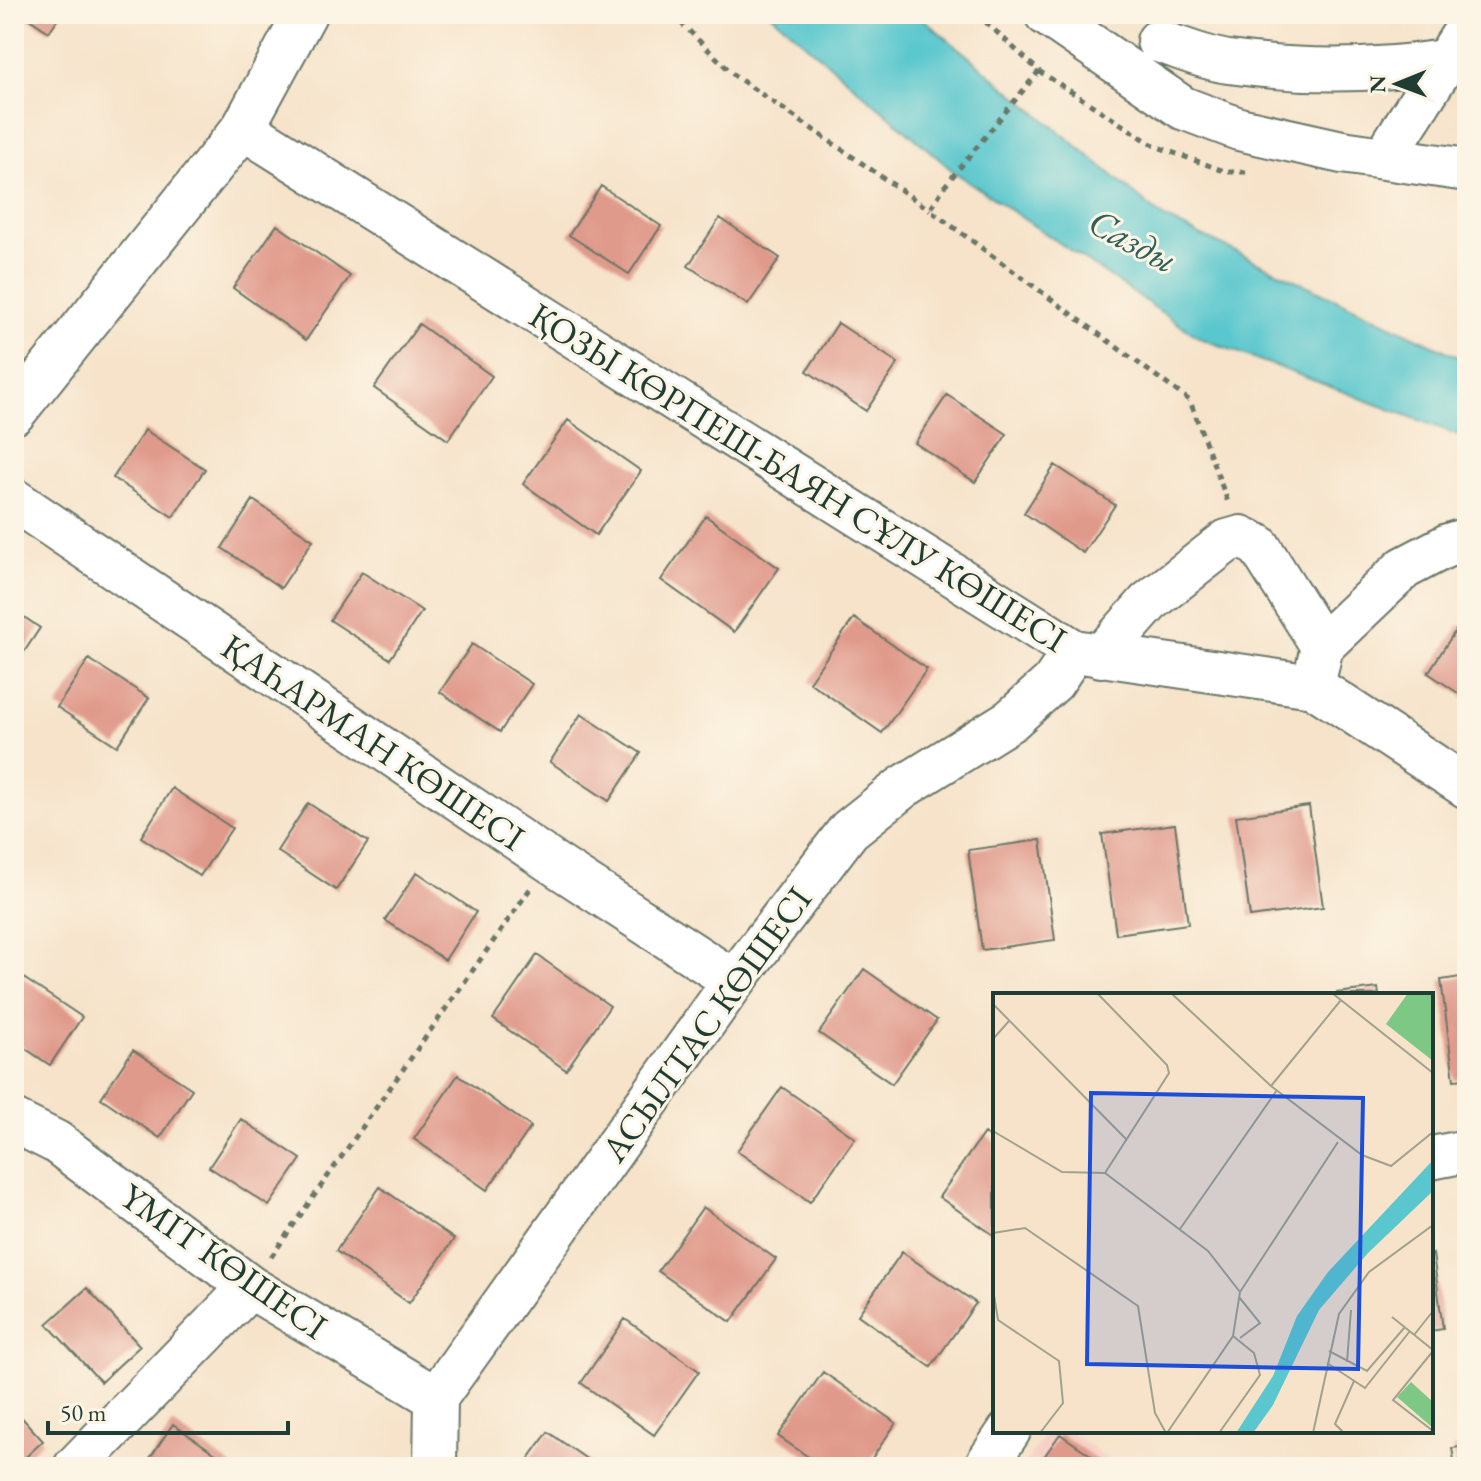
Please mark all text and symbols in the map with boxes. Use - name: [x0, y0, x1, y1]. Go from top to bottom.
- north arrow: [1357, 44, 1437, 124]
- text: N: [1363, 75, 1392, 93]
- water label: Сазды: [1080, 196, 1186, 284]
- street label: ҚОЗЫ КӨРПЕШ-БАЯН СҰЛУ КӨШЕСІ: [521, 292, 1075, 662]
- street label: ҚАҺАРМАН КӨШЕСІ: [212, 623, 534, 861]
- street label: АСЫЛТАС КӨШЕСІ: [590, 877, 822, 1172]
- inset map: [993, 993, 1433, 1433]
- street label: ҮМІТ КӨШЕСІ: [111, 1172, 337, 1350]
- scale bar: [48, 1385, 288, 1435]
- text: 50 m: [60, 1397, 107, 1428]

